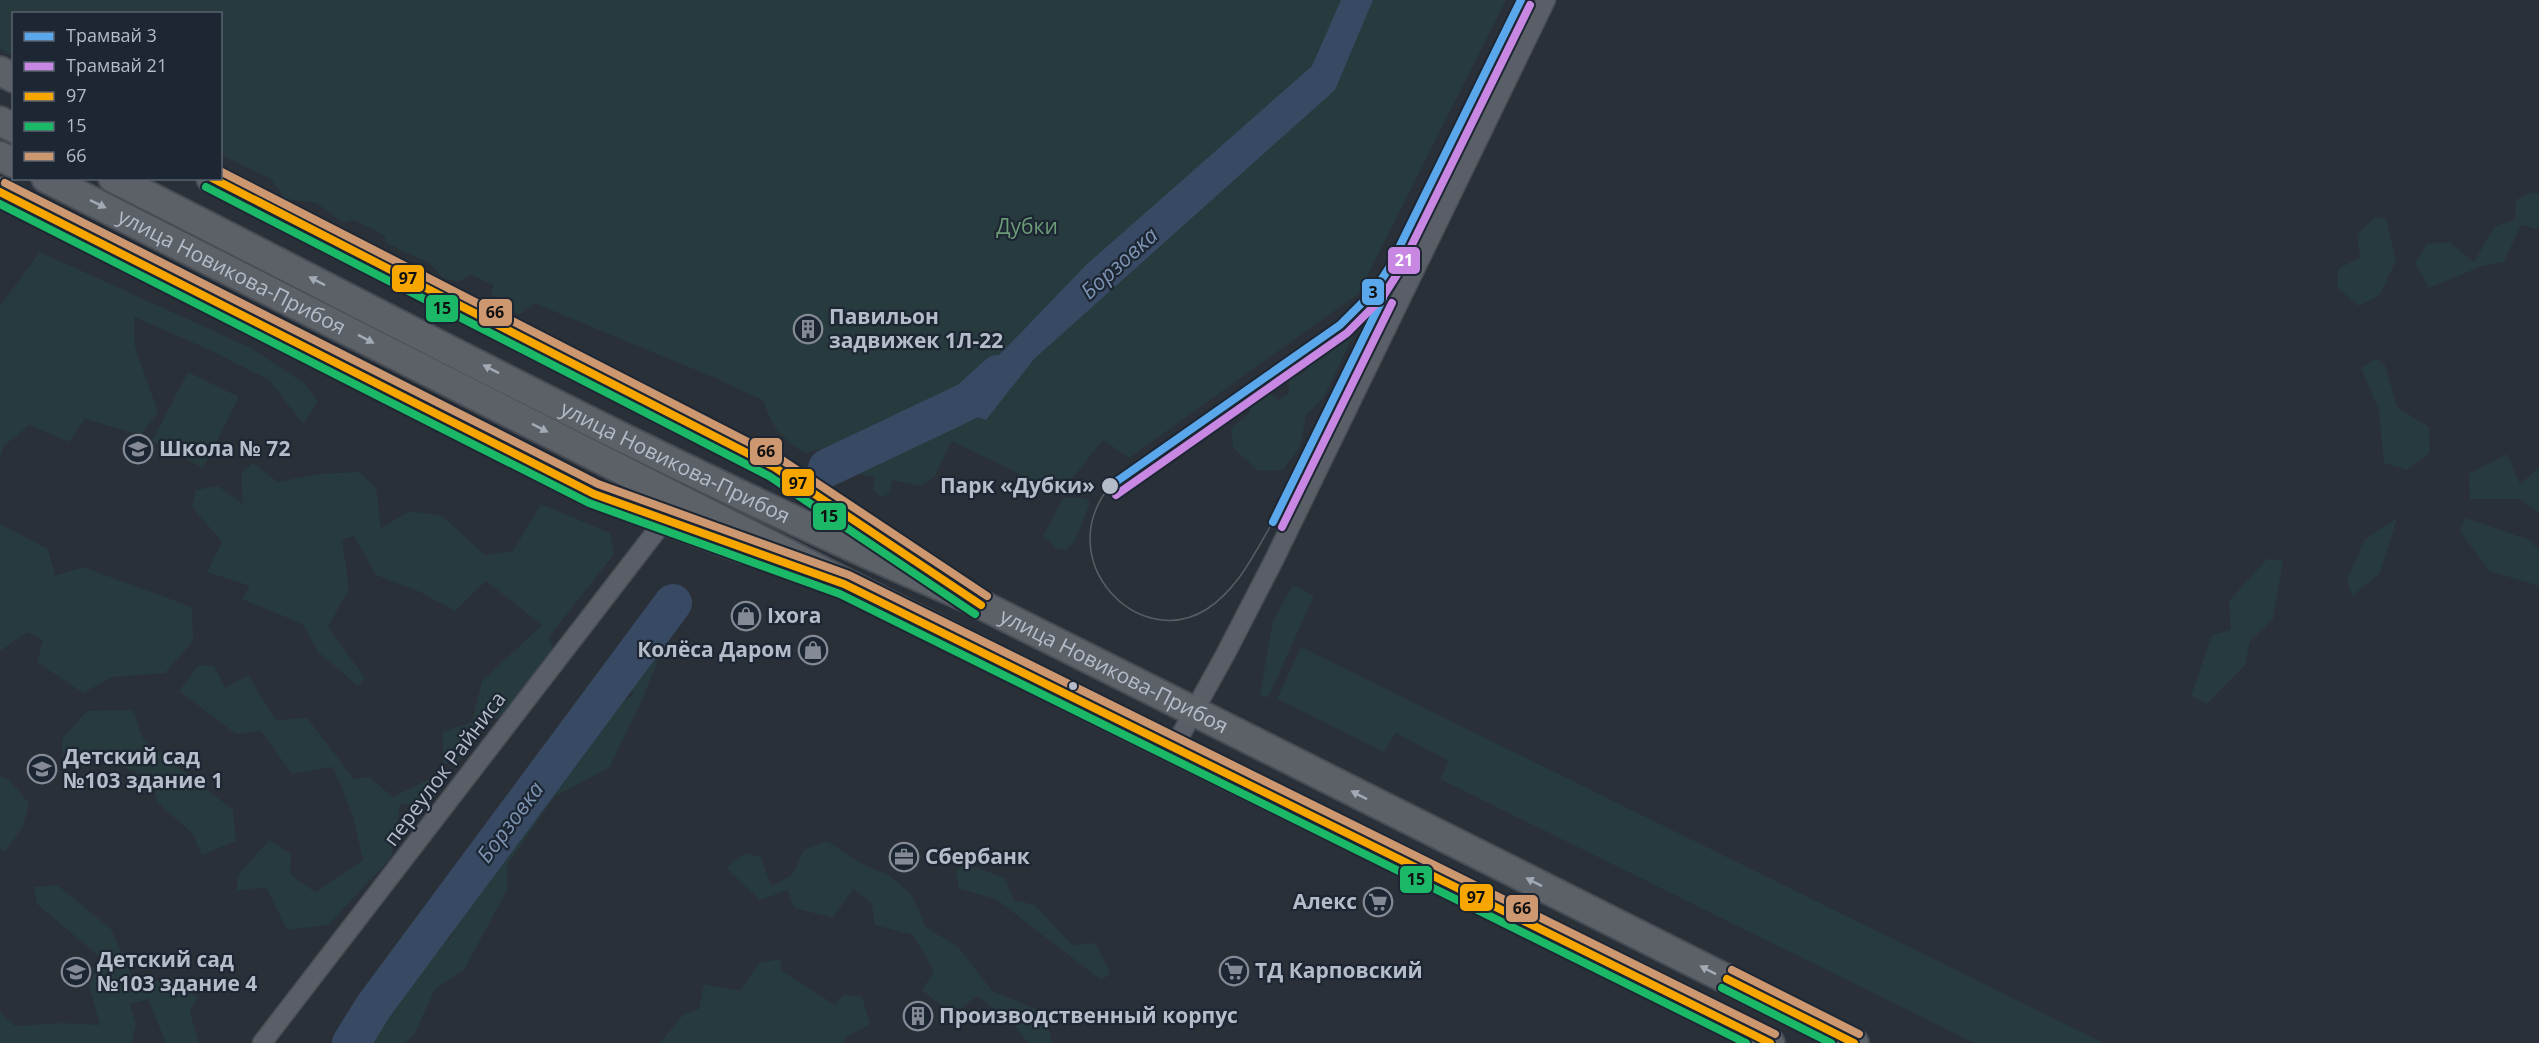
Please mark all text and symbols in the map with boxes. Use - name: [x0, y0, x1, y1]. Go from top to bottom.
- legend: [12, 12, 222, 180]
- text: Трамвай 3: [66, 23, 157, 47]
- text: Трамвай 21: [66, 53, 167, 77]
- text: 97: [66, 83, 87, 107]
- text: 15: [66, 113, 87, 137]
- text: 66: [66, 143, 87, 167]
- one-way arrow: [90, 199, 107, 209]
- street label: улица Новикова-Прибоя: [113, 202, 351, 341]
- park label: Дубки: [996, 212, 1058, 240]
- water label: Борзовка: [1073, 220, 1163, 305]
- line badge: 21: [1387, 246, 1421, 275]
- text: 21: [1395, 249, 1413, 271]
- line badge: 97: [391, 264, 425, 293]
- text: 97: [399, 267, 417, 289]
- one-way arrow: [309, 277, 326, 286]
- line badge: 3: [1361, 278, 1385, 306]
- text: 3: [1368, 281, 1378, 303]
- line badge: 15: [425, 294, 459, 323]
- text: 15: [433, 297, 451, 319]
- line badge: 66: [478, 298, 513, 327]
- text: 66: [486, 301, 504, 323]
- place label: Павильон задвижек 1Л-22: [829, 302, 1003, 354]
- building icon: Павильон задвижек 1Л-22: [792, 313, 824, 345]
- one-way arrow: [358, 335, 375, 344]
- one-way arrow: [483, 365, 500, 374]
- street label: улица Новикова-Прибоя: [556, 394, 795, 529]
- one-way arrow: [532, 423, 549, 433]
- school or university icon: Школа № 72: [122, 433, 154, 465]
- place label: Школа № 72: [159, 434, 290, 462]
- line badge: 66: [749, 437, 783, 466]
- text: 66: [757, 440, 775, 462]
- line badge: 97: [781, 468, 815, 497]
- place label: Парк «Дубки»: [940, 471, 1095, 499]
- text: 97: [789, 472, 807, 494]
- marker: Парк «Дубки»: [1100, 476, 1120, 496]
- line badge: 15: [812, 502, 847, 531]
- text: 15: [820, 505, 838, 527]
- shop icon: Ixora: [730, 600, 762, 632]
- place label: Ixora: [767, 601, 821, 629]
- street label: улица Новикова-Прибоя: [995, 601, 1233, 739]
- shop icon: Колёса Даром: [797, 634, 829, 666]
- place label: Колёса Даром: [637, 635, 792, 663]
- unlabelled marker: [1067, 680, 1079, 692]
- street label: переулок Райниса: [377, 685, 512, 851]
- place label: Детский сад №103 здание 1: [63, 742, 223, 794]
- school or university icon: Детский сад №103 здание 1: [26, 753, 58, 785]
- water label: Борзовка: [469, 775, 550, 868]
- one-way arrow: [1351, 790, 1368, 799]
- office icon: Сбербанк: [888, 841, 920, 873]
- place label: Сбербанк: [925, 842, 1030, 870]
- line badge: 15: [1399, 865, 1433, 894]
- text: 15: [1407, 868, 1425, 890]
- one-way arrow: [1525, 878, 1542, 887]
- line badge: 97: [1459, 883, 1494, 912]
- supermarket icon: Алекс: [1362, 886, 1394, 918]
- text: 97: [1467, 886, 1485, 908]
- place label: Алекс: [1293, 887, 1357, 915]
- line badge: 66: [1505, 894, 1539, 923]
- text: 66: [1513, 897, 1531, 919]
- place label: Детский сад №103 здание 4: [97, 945, 257, 997]
- supermarket icon: ТД Карповский: [1218, 955, 1250, 987]
- school or university icon: Детский сад №103 здание 4: [60, 956, 92, 988]
- place label: ТД Карповский: [1255, 956, 1423, 984]
- one-way arrow: [1699, 965, 1717, 975]
- building icon: Производственный корпус: [902, 1000, 934, 1032]
- place label: Производственный корпус: [939, 1001, 1238, 1029]

